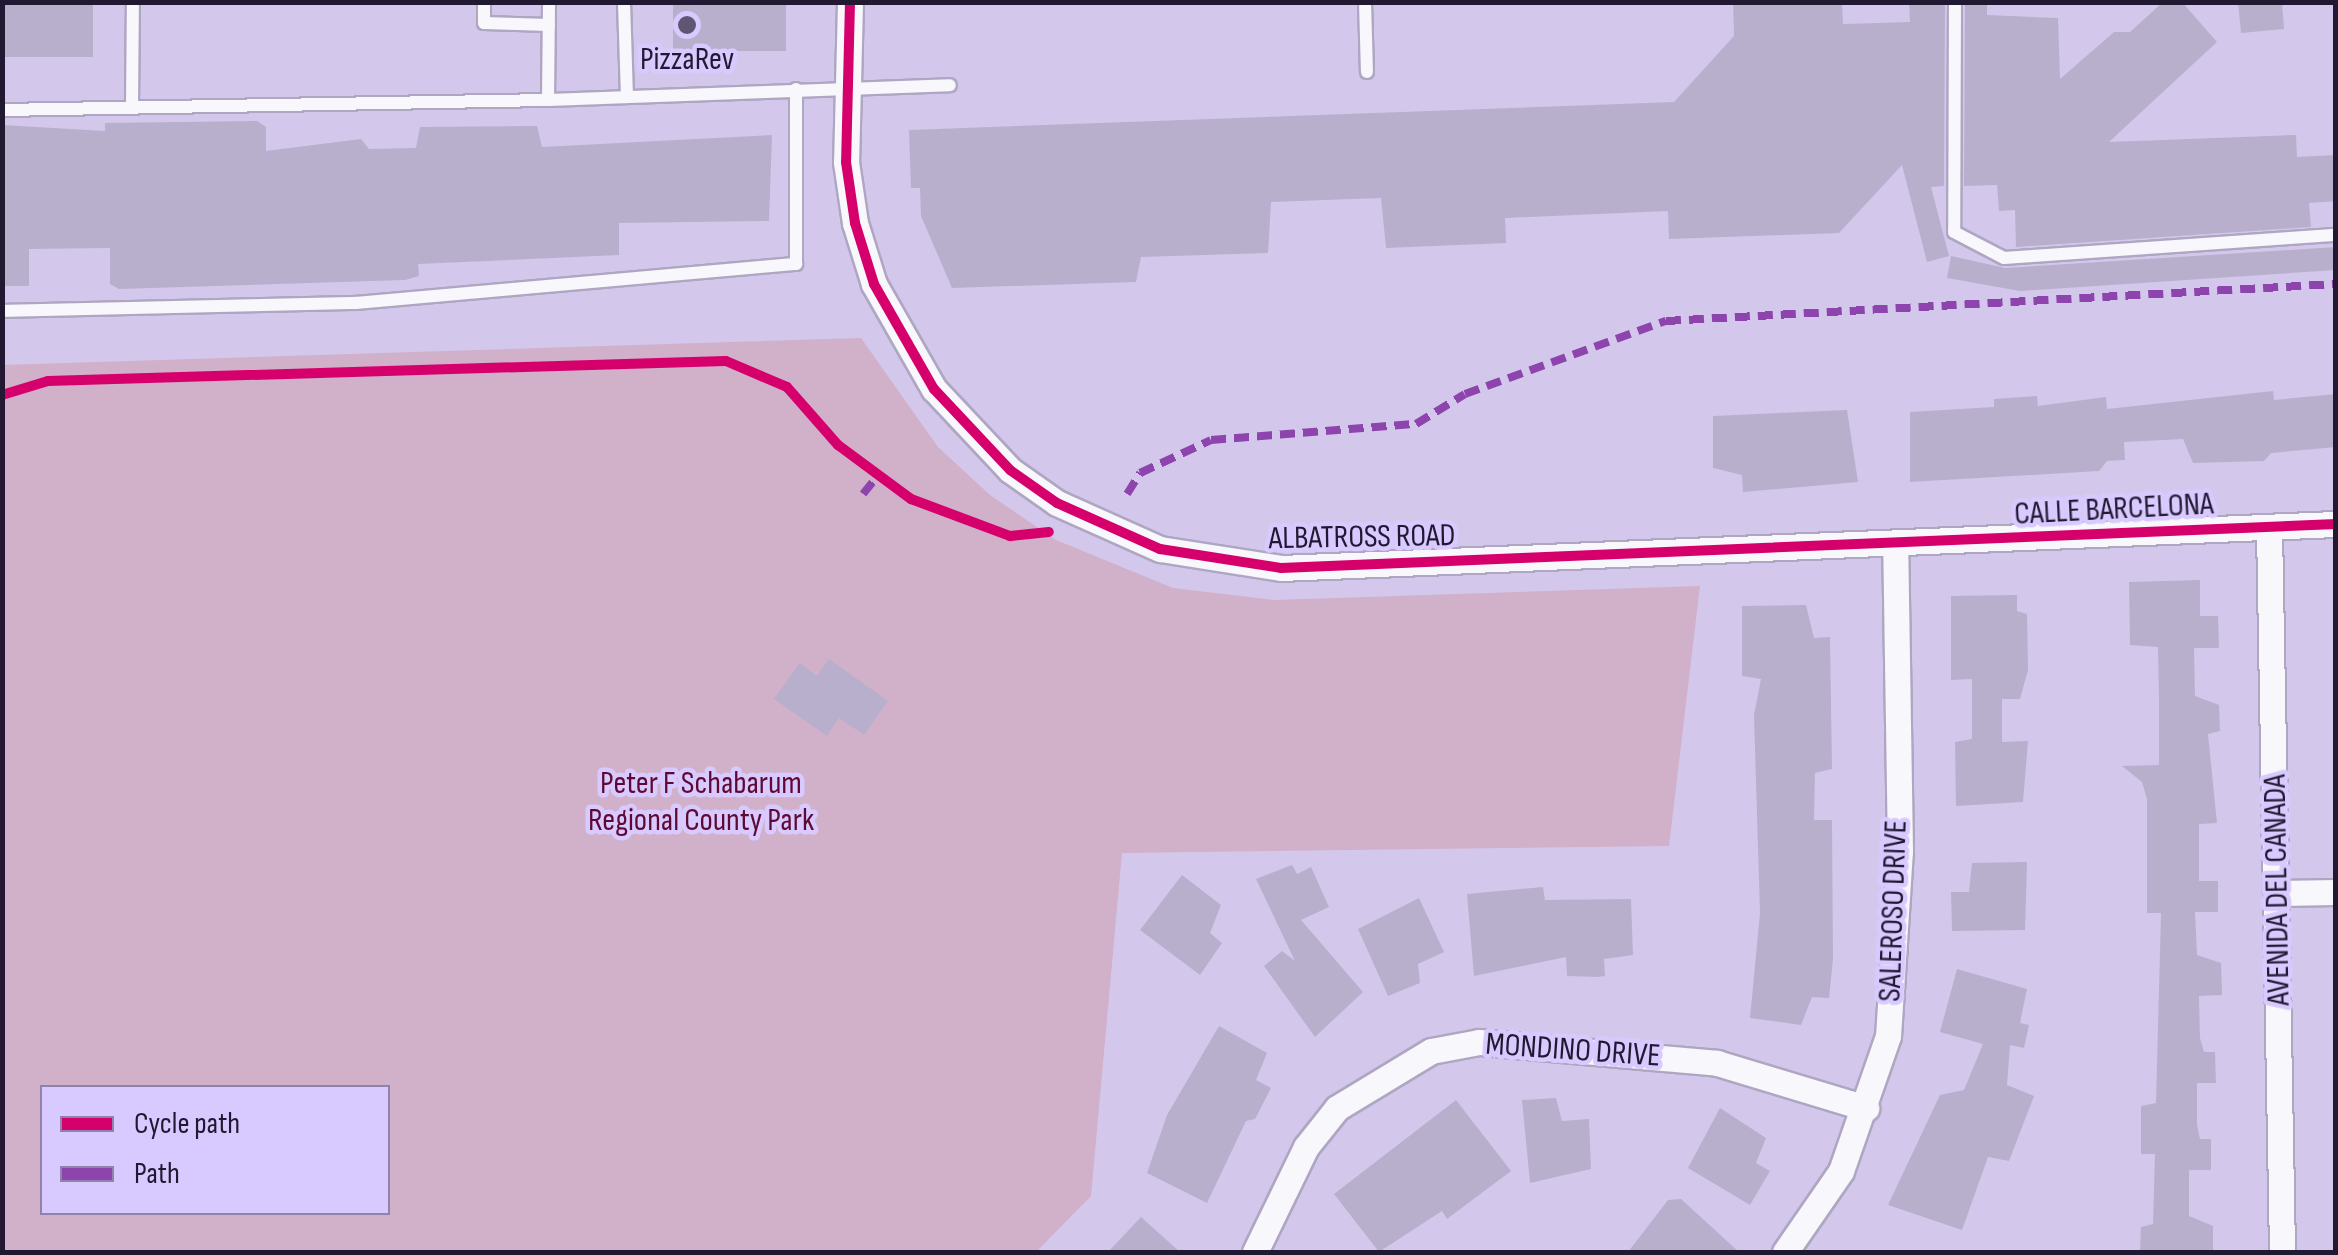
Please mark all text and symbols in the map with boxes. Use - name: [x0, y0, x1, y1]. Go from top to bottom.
- marker: PizzaRev: [676, 14, 698, 36]
- place label: PizzaRev: [640, 41, 734, 79]
- street label: CALLE BARCELONA: [2013, 486, 2215, 534]
- street label: ALBATROSS ROAD: [1268, 517, 1456, 559]
- park label: Peter F Schabarum Regional County Park: [588, 766, 814, 841]
- street label: AVENIDA DEL CANADA: [2257, 774, 2299, 1006]
- street label: SALEROSO DRIVE: [1872, 820, 1916, 1002]
- street label: MONDINO DRIVE: [1484, 1026, 1662, 1076]
- legend: [40, 1085, 390, 1215]
- text: Cycle path: [134, 1106, 240, 1142]
- text: Path: [134, 1156, 180, 1192]

